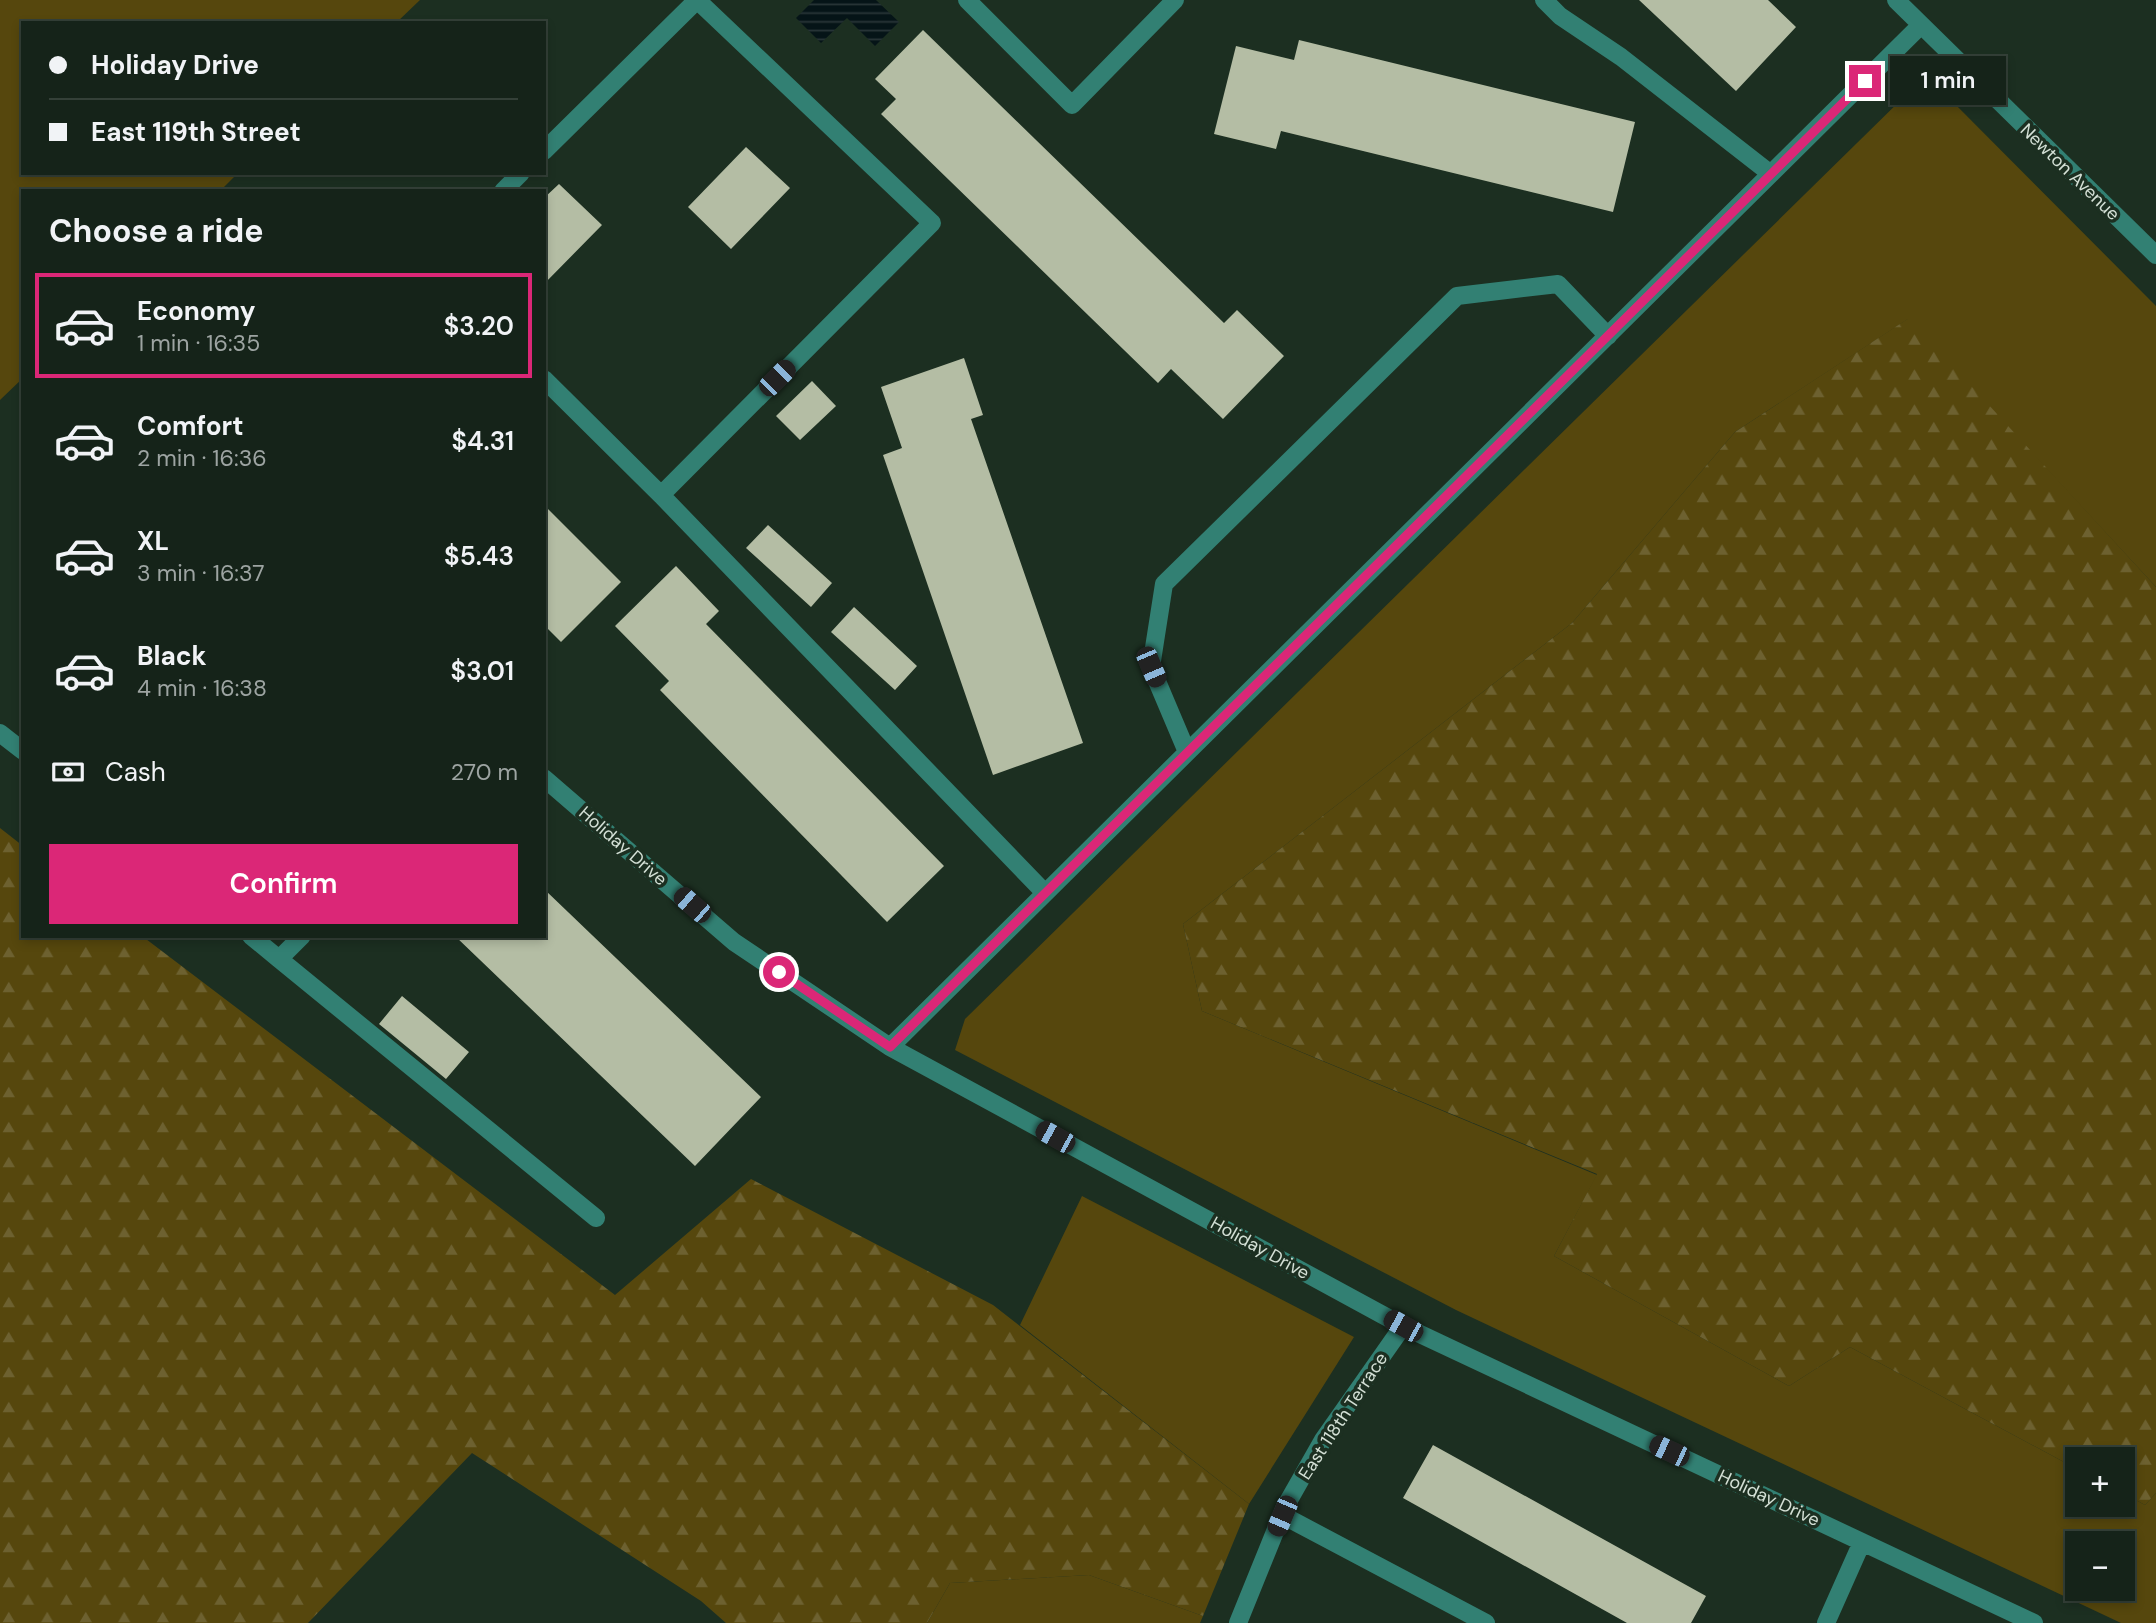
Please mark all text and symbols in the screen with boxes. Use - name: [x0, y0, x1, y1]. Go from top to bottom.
- text: Holiday Drive: [91, 48, 259, 82]
- callout: 1 min: [1890, 56, 2005, 106]
- route end: [1849, 65, 1881, 97]
- text: 1 min: [1921, 65, 1975, 95]
- text: East 119th Street: [91, 115, 301, 149]
- street label: Newton Avenue: [2015, 118, 2125, 226]
- text: Choose a ride: [49, 210, 264, 252]
- icon: car: [53, 294, 116, 357]
- text: Economy: [137, 294, 255, 328]
- text: $3.20: [444, 309, 514, 343]
- text: 1 min · 16:35: [137, 328, 260, 358]
- car: [755, 356, 800, 400]
- icon: car: [53, 409, 116, 472]
- text: Comfort: [137, 409, 243, 443]
- text: $4.31: [451, 424, 514, 458]
- text: 2 min · 16:36: [137, 443, 267, 473]
- icon: car: [53, 524, 116, 587]
- text: XL: [137, 524, 169, 558]
- text: $5.43: [444, 539, 514, 573]
- text: 3 min · 16:37: [137, 558, 264, 588]
- icon: car: [53, 639, 116, 702]
- text: Black: [137, 639, 207, 673]
- car: [1134, 644, 1169, 690]
- text: $3.01: [451, 654, 514, 688]
- text: 4 min · 16:38: [137, 673, 267, 703]
- icon: cash: [49, 753, 87, 791]
- text: Cash: [105, 755, 166, 789]
- text: 270 m: [451, 757, 518, 787]
- street label: Holiday Drive: [574, 801, 672, 891]
- button: Confirm: [49, 844, 518, 924]
- car: [670, 883, 715, 927]
- route start: [763, 956, 795, 988]
- car: [1032, 1118, 1079, 1156]
- street label: Holiday Drive: [1206, 1211, 1314, 1285]
- car: [1380, 1307, 1427, 1345]
- street label: East 118th Terrace: [1293, 1348, 1393, 1484]
- car: [1646, 1433, 1693, 1469]
- map controls: [2065, 1447, 2135, 1601]
- button: +: [2065, 1447, 2135, 1517]
- street label: Holiday Drive: [1714, 1464, 1824, 1532]
- car: [1265, 1493, 1300, 1539]
- button: −: [2065, 1531, 2135, 1601]

